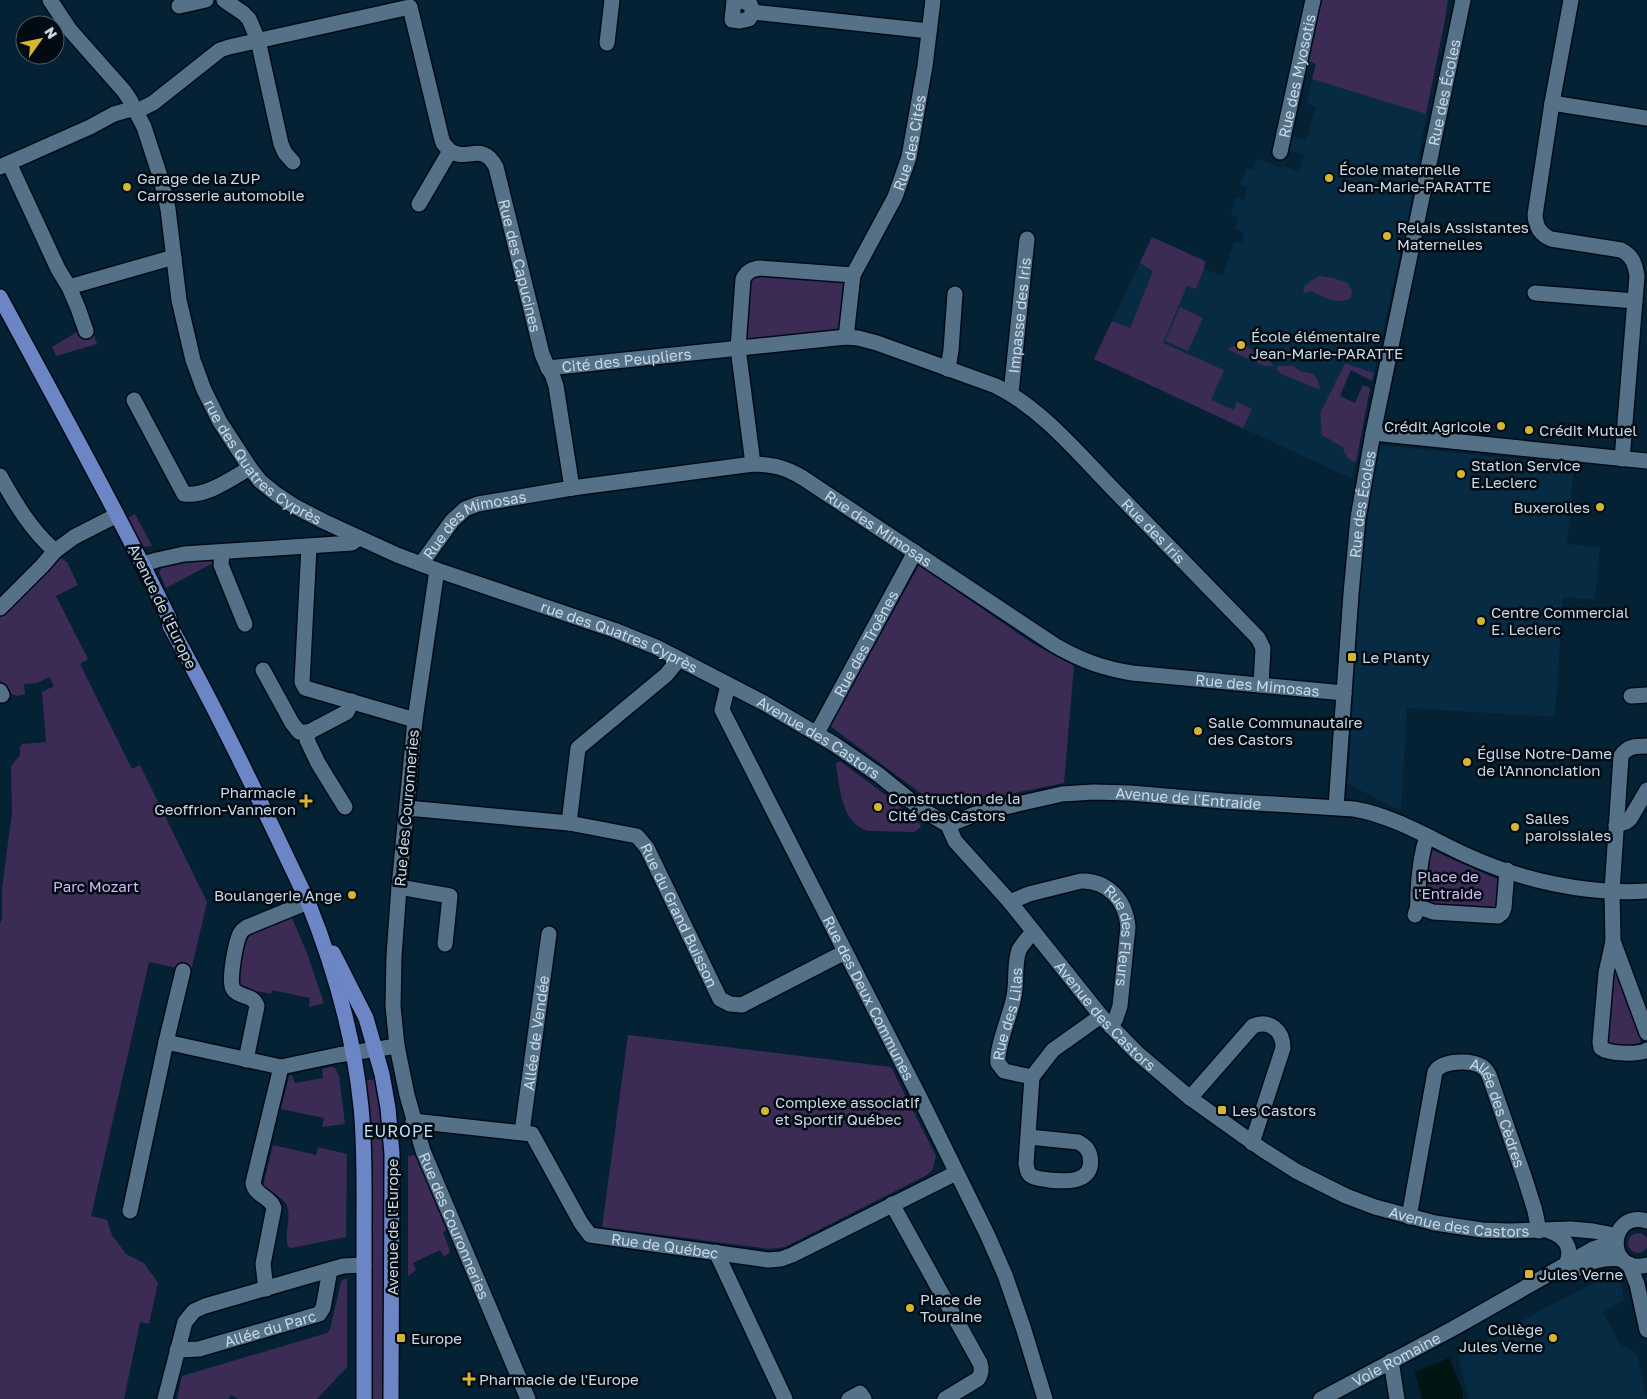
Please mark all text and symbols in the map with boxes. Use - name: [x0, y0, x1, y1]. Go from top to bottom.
- street label: Rue des Myosotis: [1274, 12, 1319, 139]
- north arrow: [15, 15, 65, 65]
- text: N: [41, 24, 61, 42]
- street label: Rue des Écoles: [1424, 37, 1464, 147]
- street label: Rue des Cités: [889, 93, 929, 193]
- place label: École maternelle Jean-Marie-PARATTE: [1339, 160, 1491, 195]
- place label: Garage de la ZUP Carrosserie automobile: [137, 169, 305, 204]
- marker: École maternelle Jean-Marie-PARATTE: [1323, 172, 1335, 184]
- marker: Garage de la ZUP Carrosserie automobile: [121, 181, 133, 193]
- street label: Rue des Capucines: [495, 197, 545, 334]
- place label: Relais Assistantes Maternelles: [1397, 218, 1529, 253]
- marker: Relais Assistantes Maternelles: [1381, 230, 1393, 242]
- street label: Impasse des Iris: [1004, 257, 1034, 374]
- place label: École élémentaire Jean-Marie-PARATTE: [1251, 327, 1403, 362]
- marker: École élémentaire Jean-Marie-PARATTE: [1235, 339, 1247, 351]
- street label: Cité des Peupliers: [561, 344, 692, 376]
- street label: rue des Quatres Cyprès: [201, 396, 325, 528]
- place label: Crédit Agricole: [1384, 417, 1491, 435]
- marker: Crédit Agricole: [1495, 420, 1507, 432]
- place label: Crédit Mutuel: [1539, 421, 1637, 439]
- marker: Crédit Mutuel: [1523, 424, 1535, 436]
- street label: Rue des Écoles: [1345, 449, 1379, 559]
- place label: Station Service E.Leclerc: [1471, 456, 1581, 491]
- marker: Station Service E.Leclerc: [1455, 468, 1467, 480]
- street label: Rue des Mimosas: [822, 486, 936, 570]
- street label: Rue des Mimosas: [419, 487, 528, 562]
- street label: Rue des Iris: [1118, 495, 1189, 567]
- place label: Buxerolles: [1513, 498, 1590, 516]
- marker: Buxerolles: [1594, 501, 1606, 513]
- street label: Avenue de l'Europe: [125, 541, 201, 672]
- street label: Rue des Troênes: [829, 587, 902, 700]
- street label: rue des Quatres Cyprès: [539, 597, 701, 676]
- place label: Centre Commercial E. Leclerc: [1491, 603, 1629, 638]
- marker: Centre Commercial E. Leclerc: [1475, 615, 1487, 627]
- place label: Le Planty: [1362, 648, 1430, 666]
- marker: Le Planty: [1346, 651, 1358, 663]
- street label: Rue des Mimosas: [1194, 670, 1320, 700]
- street label: Avenue des Castors: [754, 692, 884, 782]
- place label: Salle Communautaire des Castors: [1208, 713, 1363, 748]
- marker: Salle Communautaire des Castors: [1192, 725, 1204, 737]
- street label: Rue des Couronneries: [390, 729, 422, 887]
- place label: Église Notre-Dame de l'Annonciation: [1477, 744, 1612, 779]
- marker: Église Notre-Dame de l'Annonciation: [1461, 756, 1473, 768]
- place label: Pharmacie Geoffrion-Vanneron: [154, 783, 296, 818]
- street label: Avenue de l'Entraide: [1115, 784, 1262, 812]
- place label: Construction de la Cité des Castors: [888, 789, 1020, 824]
- marker: Pharmacie Geoffrion-Vanneron: [300, 795, 312, 807]
- marker: Construction de la Cité des Castors: [872, 801, 884, 813]
- place label: Salles paroissiales: [1525, 809, 1611, 844]
- marker: Salles paroissiales: [1509, 821, 1521, 833]
- street label: Rue du Grand Buisson: [637, 840, 722, 990]
- park label: Place de l'Entraide: [1414, 867, 1482, 902]
- park label: Parc Mozart: [53, 877, 139, 895]
- street label: Rue des Fleurs: [1101, 881, 1137, 988]
- place label: Boulangerie Ange: [214, 886, 342, 904]
- marker: Boulangerie Ange: [346, 889, 358, 901]
- street label: Rue des Deux Communes: [820, 913, 918, 1083]
- street label: Avenue des Castors: [1051, 957, 1160, 1074]
- street label: Rue des Lilas: [989, 967, 1025, 1061]
- street label: Allée de Vendée: [519, 974, 552, 1092]
- street label: Allée des Cèdres: [1468, 1054, 1529, 1170]
- place label: Complexe associatif et Sportif Québec: [775, 1093, 920, 1128]
- place label: Les Castors: [1232, 1101, 1316, 1119]
- marker: Les Castors: [1216, 1104, 1228, 1116]
- marker: Complexe associatif et Sportif Québec: [759, 1105, 771, 1117]
- district label: EUROPE: [364, 1121, 434, 1141]
- street label: Rue des Couronneries: [416, 1149, 494, 1302]
- street label: Avenue de l'Europe: [383, 1158, 401, 1295]
- street label: Avenue des Castors: [1387, 1202, 1530, 1240]
- street label: Rue de Québec: [610, 1229, 720, 1262]
- place label: Jules Verne: [1539, 1265, 1623, 1283]
- marker: Jules Verne: [1523, 1268, 1535, 1280]
- place label: Place de Touraine: [920, 1290, 982, 1325]
- marker: Place de Touraine: [904, 1302, 916, 1314]
- street label: Allée du Parc: [222, 1306, 318, 1350]
- place label: Collège Jules Verne: [1459, 1320, 1543, 1355]
- street label: Voie Romaine: [1349, 1328, 1443, 1390]
- place label: Europe: [411, 1329, 462, 1347]
- marker: Europe: [395, 1332, 407, 1344]
- marker: Collège Jules Verne: [1547, 1332, 1559, 1344]
- place label: Pharmacie de l'Europe: [479, 1370, 639, 1388]
- marker: Pharmacie de l'Europe: [463, 1373, 475, 1385]

